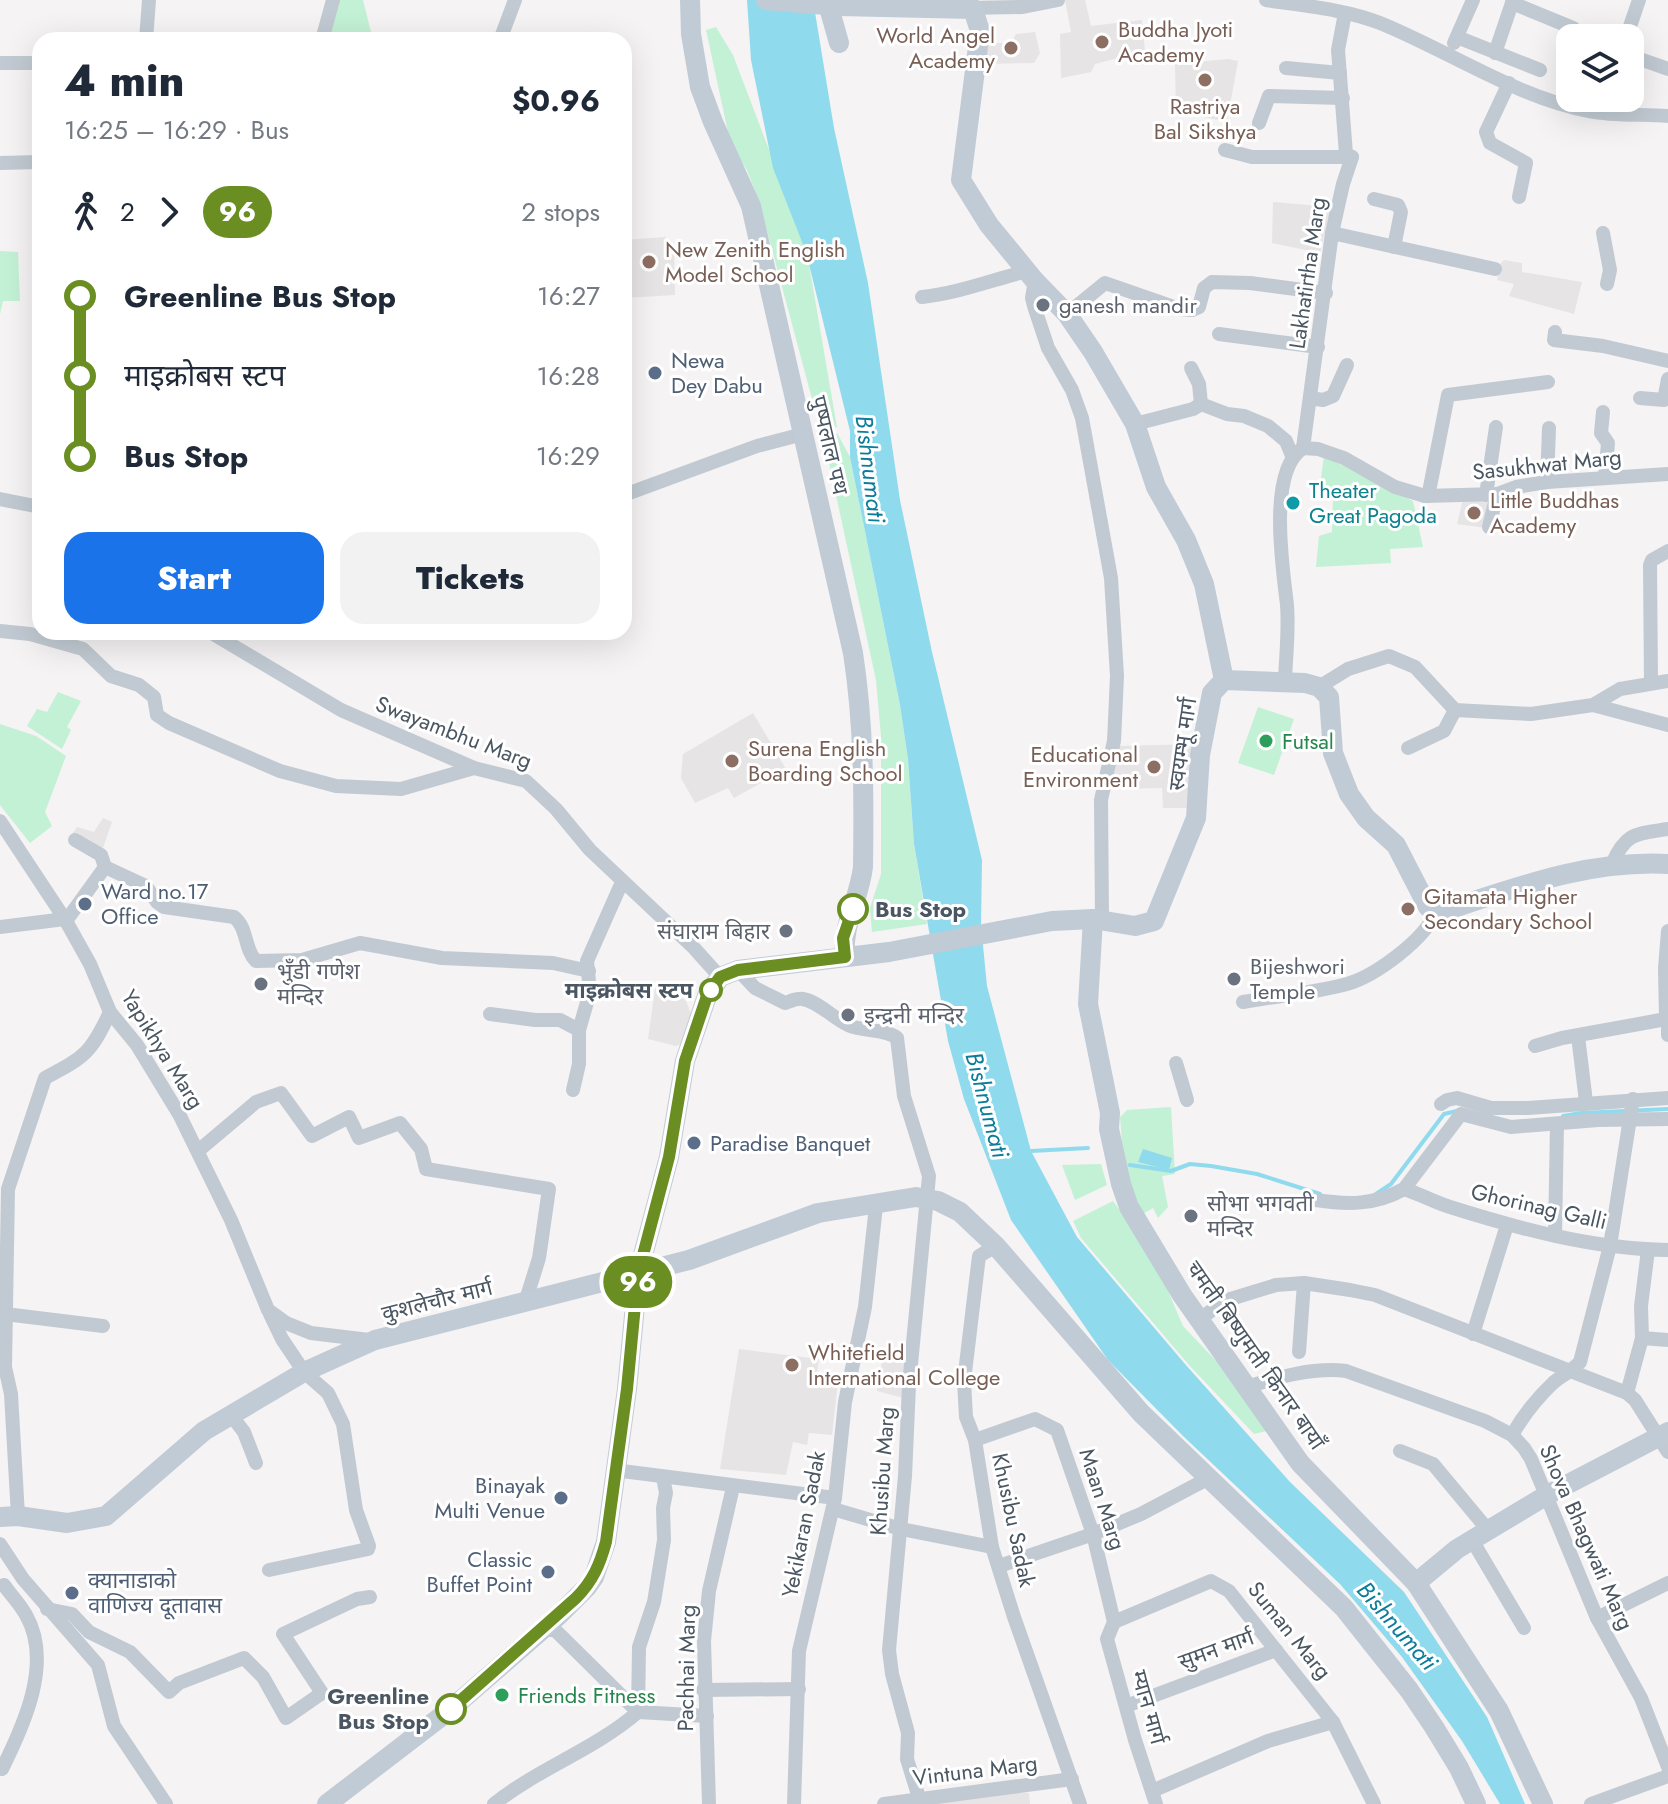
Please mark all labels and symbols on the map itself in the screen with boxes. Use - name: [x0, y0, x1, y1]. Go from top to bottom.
- place label: Buddha Jyoti Academy: [1118, 13, 1233, 70]
- place label: World Angel Academy: [876, 19, 995, 76]
- marker: Buddha Jyoti Academy: [1093, 33, 1111, 51]
- marker: World Angel Academy: [1002, 39, 1020, 57]
- marker: Rastriya Bal Sikshya: [1196, 71, 1214, 89]
- place label: Rastriya Bal Sikshya: [1154, 90, 1256, 147]
- street label: Lakhatirtha Marg: [1281, 195, 1333, 351]
- place label: New Zenith English Model School: [665, 233, 845, 290]
- marker: New Zenith English Model School: [640, 253, 658, 271]
- place label: ganesh mandir: [1059, 289, 1198, 321]
- marker: ganesh mandir: [1034, 296, 1052, 314]
- place label: Newa Dey Dabu: [671, 344, 763, 401]
- marker: Newa Dey Dabu: [646, 364, 664, 382]
- street label: पुष्पलाल पथ: [803, 392, 857, 499]
- water label: Bishnumati: [847, 413, 895, 526]
- street label: Sasukhwat Marg: [1471, 440, 1623, 488]
- place label: Theater Great Pagoda: [1309, 474, 1437, 531]
- place label: Little Buddhas Academy: [1490, 484, 1619, 541]
- marker: Theater Great Pagoda: [1284, 494, 1302, 512]
- marker: Little Buddhas Academy: [1465, 504, 1483, 522]
- street label: Swayambhu Marg: [371, 687, 537, 777]
- street label: स्वयम्भू मार्ग: [1160, 695, 1204, 793]
- place label: Futsal: [1282, 725, 1334, 757]
- place label: Surena English Boarding School: [748, 732, 903, 789]
- marker: Futsal: [1257, 732, 1275, 750]
- place label: Educational Environment: [1023, 738, 1139, 795]
- marker: Surena English Boarding School: [723, 752, 741, 770]
- marker: Educational Environment: [1145, 758, 1163, 776]
- place label: Ward no.17 Office: [101, 875, 209, 932]
- place label: Gitamata Higher Secondary School: [1424, 880, 1592, 937]
- place label: Bus Stop: [875, 893, 966, 925]
- marker: Bus Stop: [838, 894, 868, 924]
- marker: Ward no.17 Office: [76, 895, 94, 913]
- marker: Gitamata Higher Secondary School: [1399, 900, 1417, 918]
- place label: संघाराम बिहार: [657, 915, 771, 947]
- marker: संघाराम बिहार: [777, 922, 795, 940]
- place label: Bijeshwori Temple: [1250, 950, 1345, 1007]
- place label: भुँडी गणेश मन्दिर: [277, 955, 361, 1012]
- marker: Bijeshwori Temple: [1225, 970, 1243, 988]
- place label: माइक्रोबस स्टप: [565, 974, 693, 1006]
- marker: भुँडी गणेश मन्दिर: [252, 975, 270, 993]
- marker: माइक्रोबस स्टप: [700, 979, 722, 1001]
- street label: Yapikhya Marg: [114, 983, 212, 1115]
- place label: इन्द्रनी मन्दिर: [864, 999, 965, 1031]
- marker: इन्द्रनी मन्दिर: [839, 1006, 857, 1024]
- water label: Bishnumati: [957, 1048, 1019, 1163]
- place label: Paradise Banquet: [710, 1127, 871, 1159]
- marker: Paradise Banquet: [685, 1134, 703, 1152]
- street label: Ghorinag Galli: [1468, 1175, 1610, 1237]
- place label: सोभा भगवती मन्दिर: [1207, 1187, 1314, 1244]
- marker: सोभा भगवती मन्दिर: [1182, 1207, 1200, 1225]
- street label: चमती बिष्णुमती किनार बायाँ: [1179, 1254, 1334, 1457]
- line badge: 96: [602, 1256, 674, 1308]
- street label: कुशलेचौर मार्ग: [378, 1271, 497, 1329]
- place label: Whitefield International College: [808, 1336, 1000, 1393]
- marker: Whitefield International College: [783, 1356, 801, 1374]
- street label: Khusibu Marg: [862, 1406, 902, 1536]
- street label: Shova Bhagwati Marg: [1532, 1439, 1642, 1635]
- street label: Maan Marg: [1072, 1444, 1134, 1554]
- street label: Yekikaran Sadak: [773, 1448, 833, 1600]
- street label: Khusibu Sadak: [984, 1450, 1044, 1590]
- place label: Binayak Multi Venue: [434, 1469, 545, 1526]
- marker: Binayak Multi Venue: [552, 1489, 570, 1507]
- place label: Classic Buffet Point: [426, 1543, 533, 1600]
- marker: Classic Buffet Point: [539, 1563, 557, 1581]
- place label: क्यानाडाको वाणिज्य दूतावास: [88, 1564, 223, 1621]
- water label: Bishnumati: [1349, 1573, 1447, 1679]
- street label: Suman Marg: [1241, 1574, 1339, 1686]
- marker: क्यानाडाको वाणिज्य दूतावास: [63, 1584, 81, 1602]
- street label: Pachhai Marg: [669, 1604, 703, 1732]
- street label: सुमन मार्ग: [1174, 1620, 1259, 1677]
- street label: म्यान मार्ग: [1123, 1666, 1175, 1749]
- place label: Friends Fitness: [518, 1679, 655, 1711]
- place label: Greenline Bus Stop: [327, 1680, 429, 1737]
- marker: Friends Fitness: [493, 1686, 511, 1704]
- marker: Greenline Bus Stop: [436, 1694, 466, 1724]
- street label: Vintuna Marg: [911, 1746, 1039, 1794]

